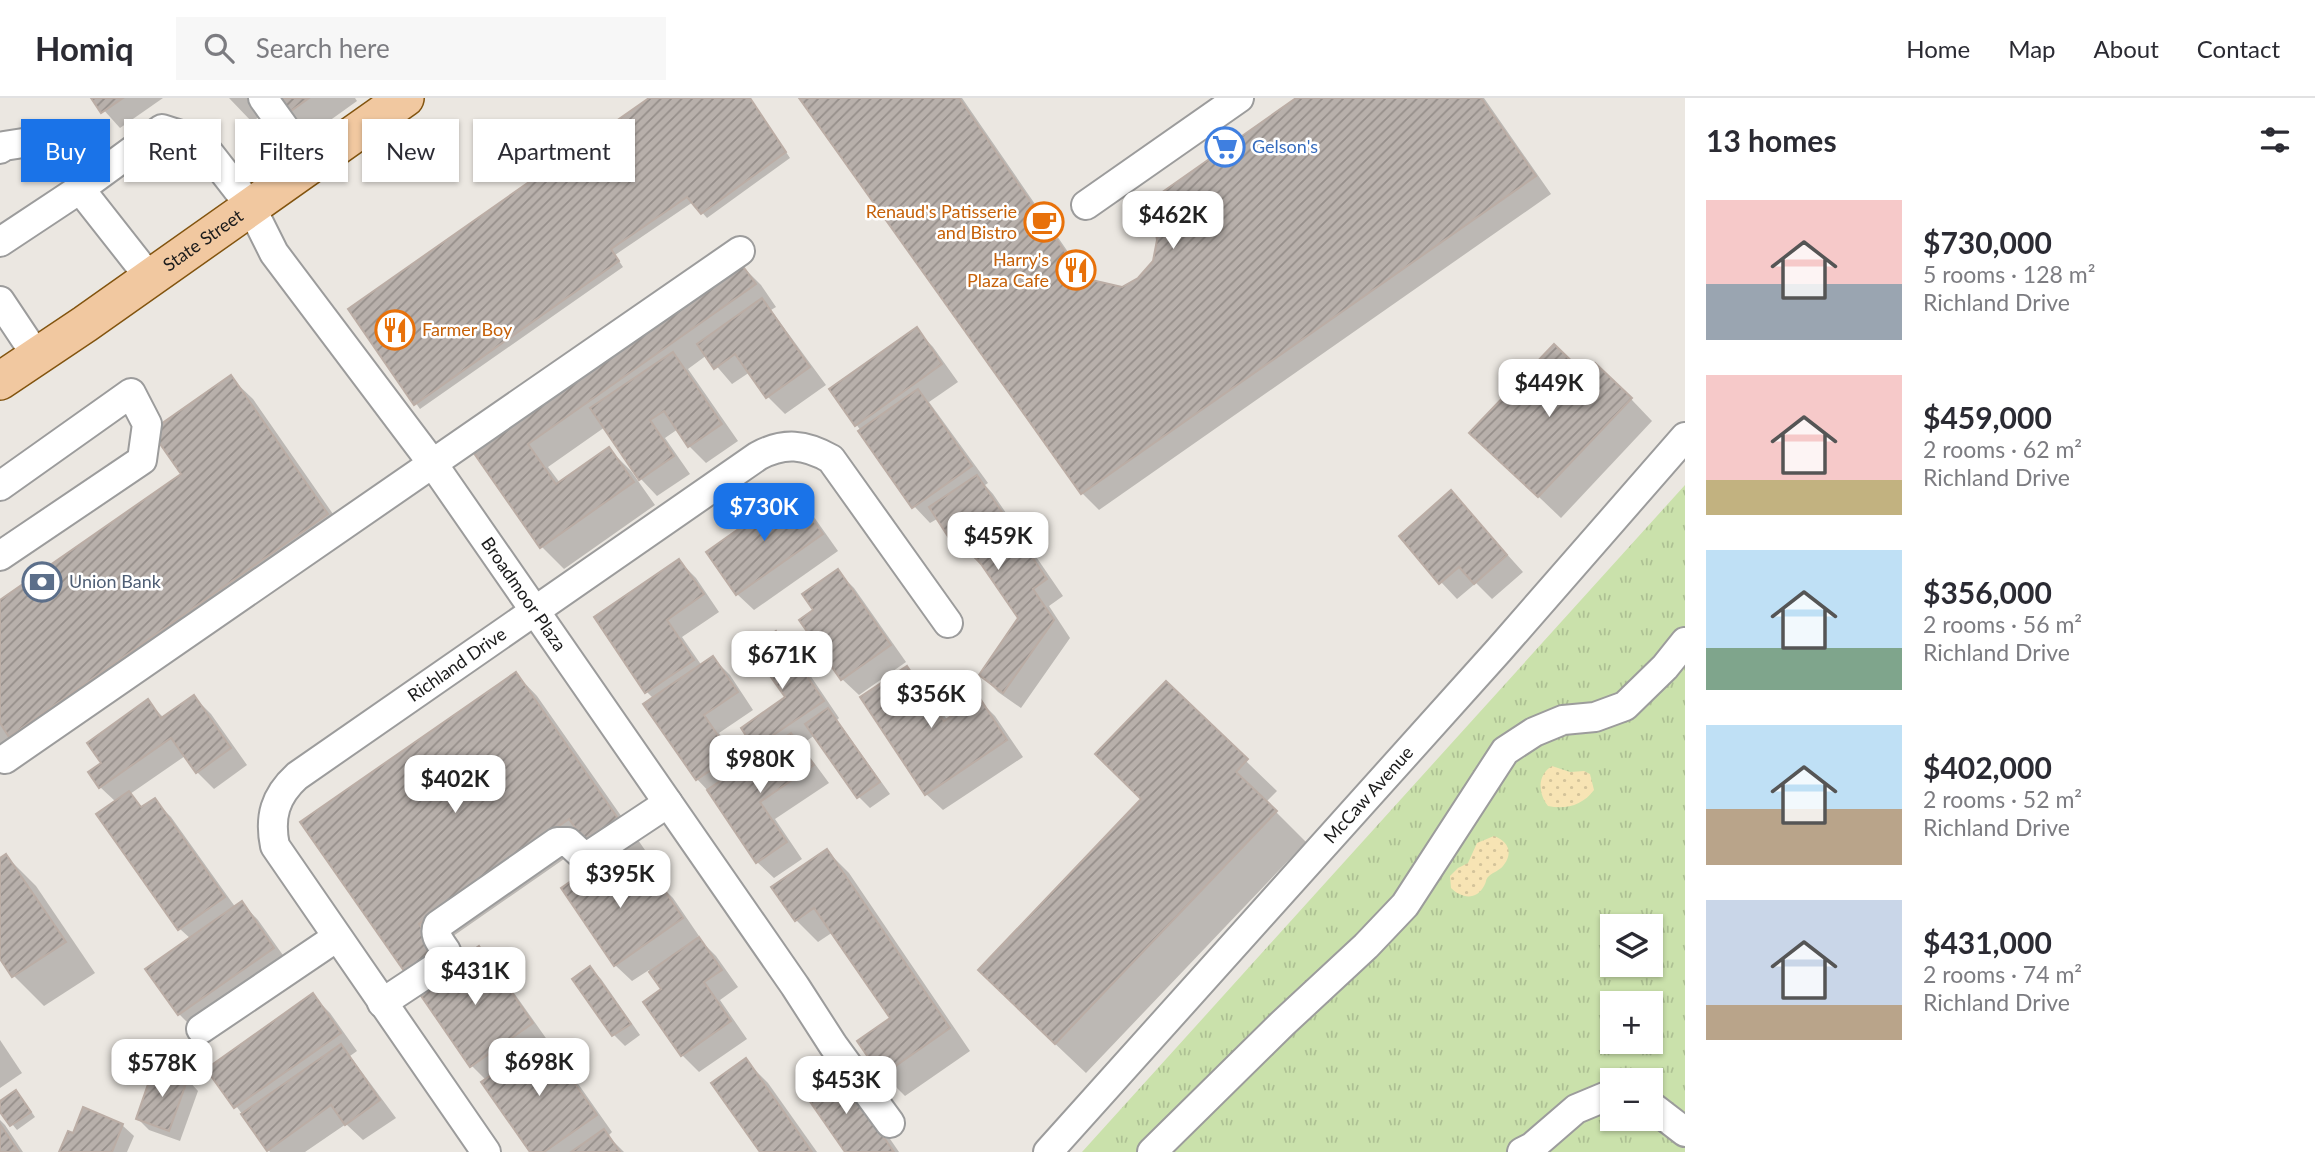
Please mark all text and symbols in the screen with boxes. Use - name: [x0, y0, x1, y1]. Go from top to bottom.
- search box: [176, 17, 666, 80]
- text: Homiq: [35, 28, 134, 68]
- icon: search: [200, 29, 238, 67]
- text: Search here: [256, 32, 390, 64]
- text: Home: [1906, 34, 1970, 63]
- text: Map: [2008, 34, 2056, 63]
- text: About: [2094, 34, 2159, 63]
- text: Contact: [2197, 34, 2280, 63]
- chip: Buy: [21, 119, 110, 182]
- chip: Rent: [124, 119, 221, 182]
- chip: Filters: [235, 119, 348, 182]
- chip: New: [362, 119, 459, 182]
- chip: Apartment: [473, 119, 635, 182]
- icon: filters: [2256, 121, 2294, 159]
- text: 13 homes: [1706, 122, 1837, 158]
- supermarket icon: Gelson's: [1204, 126, 1246, 168]
- place label: Gelson's: [1252, 135, 1318, 157]
- pin: $462K: [1124, 192, 1222, 251]
- place label: Renaud's Patisserie and Bistro: [866, 200, 1017, 243]
- text: $462K: [1138, 200, 1208, 228]
- cafe icon: Renaud's Patisserie and Bistro: [1023, 201, 1065, 243]
- street label: State Street: [158, 204, 247, 275]
- text: $730,000: [1923, 224, 2052, 260]
- icon: home: [1762, 228, 1846, 312]
- place label: Harry's Plaza Cafe: [967, 248, 1049, 291]
- restaurant icon: Harry's Plaza Cafe: [1055, 249, 1097, 291]
- text: 5 rooms · 128 m²: [1923, 260, 2095, 288]
- text: Richland Drive: [1923, 288, 2070, 316]
- restaurant icon: Farmer Boy: [374, 309, 416, 351]
- place label: Farmer Boy: [422, 318, 513, 340]
- pin: $449K: [1500, 360, 1598, 419]
- text: $449K: [1514, 368, 1584, 396]
- text: $459,000: [1923, 399, 2052, 435]
- icon: home: [1762, 403, 1846, 487]
- text: 2 rooms · 62 m²: [1923, 435, 2082, 463]
- text: Richland Drive: [1923, 463, 2070, 491]
- pin: $730K: [715, 484, 813, 543]
- text: $730K: [729, 492, 799, 520]
- pin: $459K: [949, 512, 1047, 572]
- text: $459K: [963, 521, 1033, 549]
- street label: Broadmoor Plaza: [477, 533, 572, 655]
- bank icon: Union Bank: [21, 561, 63, 603]
- place label: Union Bank: [69, 570, 162, 592]
- text: $356,000: [1923, 574, 2052, 610]
- icon: home: [1762, 578, 1846, 662]
- text: 2 rooms · 56 m²: [1923, 610, 2082, 638]
- street label: Richland Drive: [403, 622, 510, 706]
- pin: $671K: [733, 632, 831, 691]
- text: Richland Drive: [1923, 638, 2070, 666]
- text: $671K: [747, 640, 817, 668]
- pin: $356K: [882, 670, 980, 730]
- text: $356K: [896, 679, 966, 707]
- pin: $980K: [711, 736, 809, 795]
- street label: McCaw Avenue: [1319, 741, 1417, 847]
- text: $980K: [725, 744, 795, 772]
- text: $402,000: [1923, 749, 2052, 785]
- icon: home: [1762, 753, 1846, 837]
- pin: $402K: [406, 756, 504, 815]
- text: $402K: [420, 764, 490, 792]
- text: 2 rooms · 52 m²: [1923, 785, 2082, 813]
- text: Richland Drive: [1923, 813, 2070, 841]
- pin: $395K: [571, 850, 669, 910]
- text: $395K: [585, 859, 655, 887]
- map controls: [1600, 914, 1663, 1131]
- button: layers: [1600, 914, 1663, 977]
- text: $431,000: [1923, 924, 2052, 960]
- icon: home: [1762, 928, 1846, 1012]
- pin: $431K: [426, 948, 524, 1007]
- text: $431K: [440, 956, 510, 984]
- text: 2 rooms · 74 m²: [1923, 960, 2082, 988]
- text: Richland Drive: [1923, 988, 2070, 1016]
- button: +: [1600, 991, 1663, 1054]
- pin: $698K: [490, 1038, 588, 1098]
- pin: $578K: [113, 1040, 211, 1099]
- text: $698K: [504, 1047, 574, 1075]
- text: $578K: [127, 1048, 197, 1076]
- pin: $453K: [797, 1056, 895, 1116]
- text: $453K: [811, 1065, 881, 1093]
- button: −: [1600, 1068, 1663, 1131]

